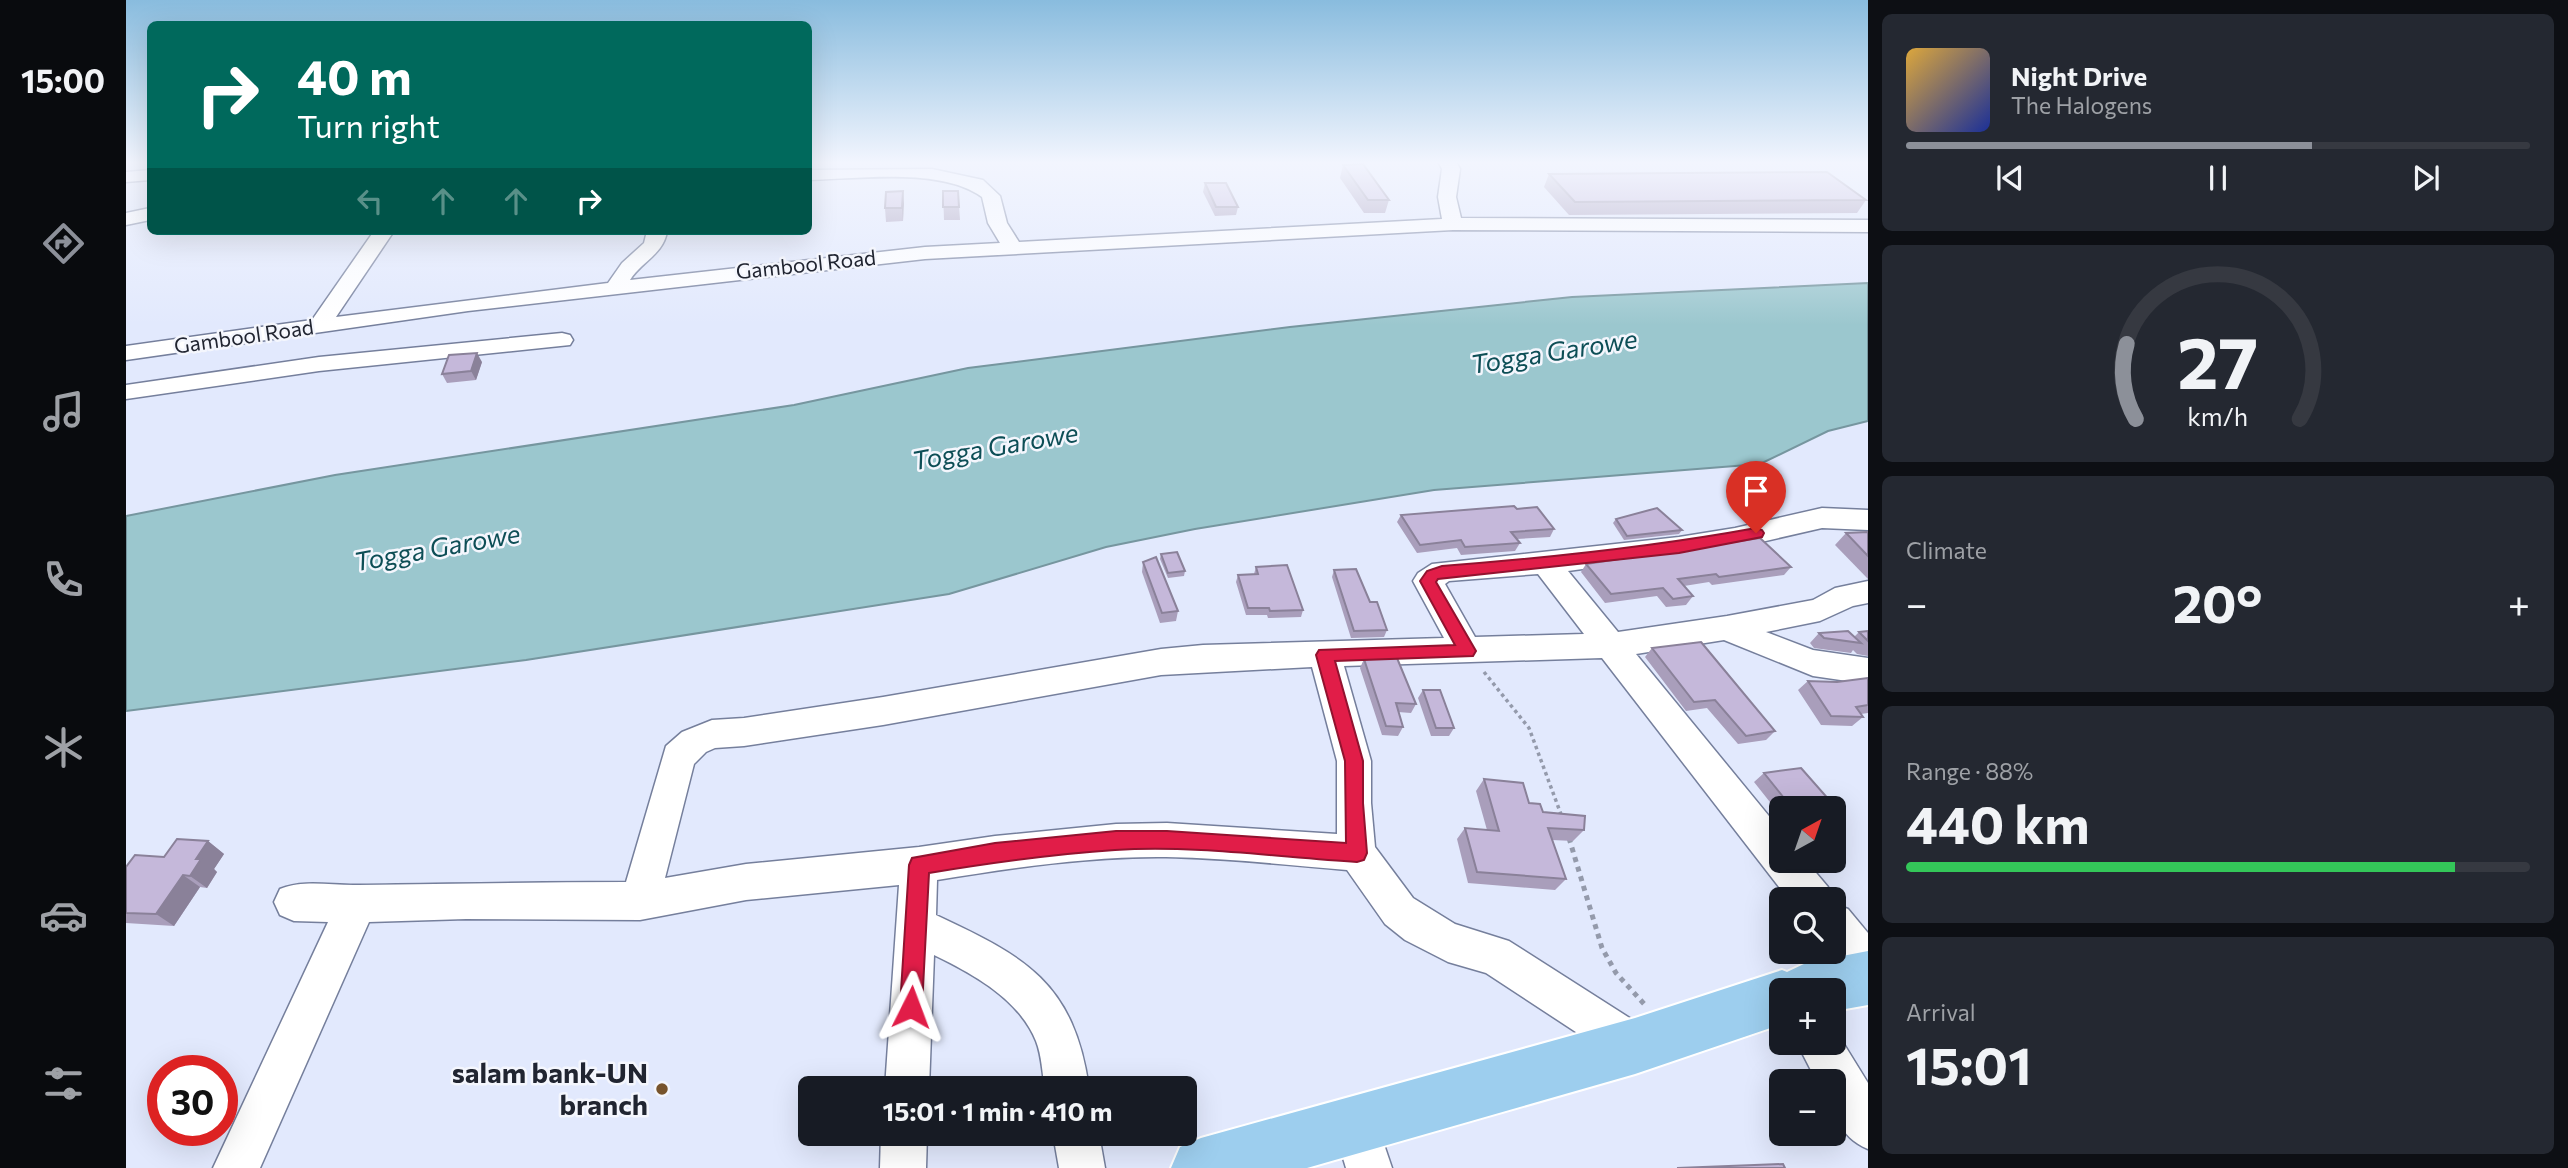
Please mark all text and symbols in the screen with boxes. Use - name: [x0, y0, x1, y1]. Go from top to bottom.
- text: 40 m: [297, 45, 412, 105]
- icon: right: [182, 49, 273, 140]
- text: 15:00: [21, 60, 105, 100]
- text: Night Drive: [2011, 60, 2147, 91]
- text: The Halogens: [2011, 91, 2152, 119]
- text: Turn right: [297, 105, 440, 145]
- icon: previous: [1991, 159, 2029, 197]
- icon: pause: [2199, 159, 2237, 197]
- icon: next: [2407, 159, 2445, 197]
- icon: left: [351, 182, 389, 220]
- icon: ahead: [424, 182, 462, 220]
- icon: ahead: [497, 182, 535, 220]
- icon: right: [570, 182, 608, 220]
- icon: directions: [39, 219, 88, 268]
- street label: Gambool Road: [735, 244, 877, 283]
- street label: Gambool Road: [172, 313, 315, 358]
- text: 27: [2178, 316, 2258, 405]
- water label: Togga Garowe: [1468, 322, 1640, 379]
- icon: music: [39, 387, 88, 436]
- text: km/h: [2188, 401, 2248, 431]
- water label: Togga Garowe: [909, 416, 1081, 475]
- pin: [1726, 461, 1786, 533]
- icon: arrive: [1737, 472, 1775, 510]
- water label: Togga Garowe: [351, 517, 523, 576]
- text: Climate: [1906, 536, 1987, 564]
- icon: phone: [39, 555, 88, 604]
- text: 20°: [2173, 570, 2263, 634]
- text: −: [1906, 579, 1928, 626]
- text: +: [2508, 579, 2530, 626]
- icon: climate: [39, 723, 88, 772]
- text: Range · 88%: [1906, 757, 2033, 785]
- text: 440 km: [1906, 791, 2090, 855]
- north arrow: [1769, 796, 1846, 873]
- map controls: [1769, 796, 1846, 1146]
- button: search: [1769, 887, 1846, 964]
- icon: car: [39, 891, 88, 940]
- position arrow: [874, 970, 948, 1044]
- button: +: [1769, 978, 1846, 1055]
- text: Arrival: [1906, 998, 1976, 1026]
- text: 15:01: [1906, 1032, 2032, 1096]
- speed limit sign: 30: [147, 1055, 238, 1146]
- place label: salam bank-UN branch: [452, 1055, 648, 1121]
- icon: filters: [39, 1059, 88, 1108]
- button: −: [1769, 1069, 1846, 1146]
- marker: salam bank-UN branch: [654, 1081, 670, 1097]
- text: 15:01 · 1 min · 410 m: [882, 1095, 1113, 1126]

